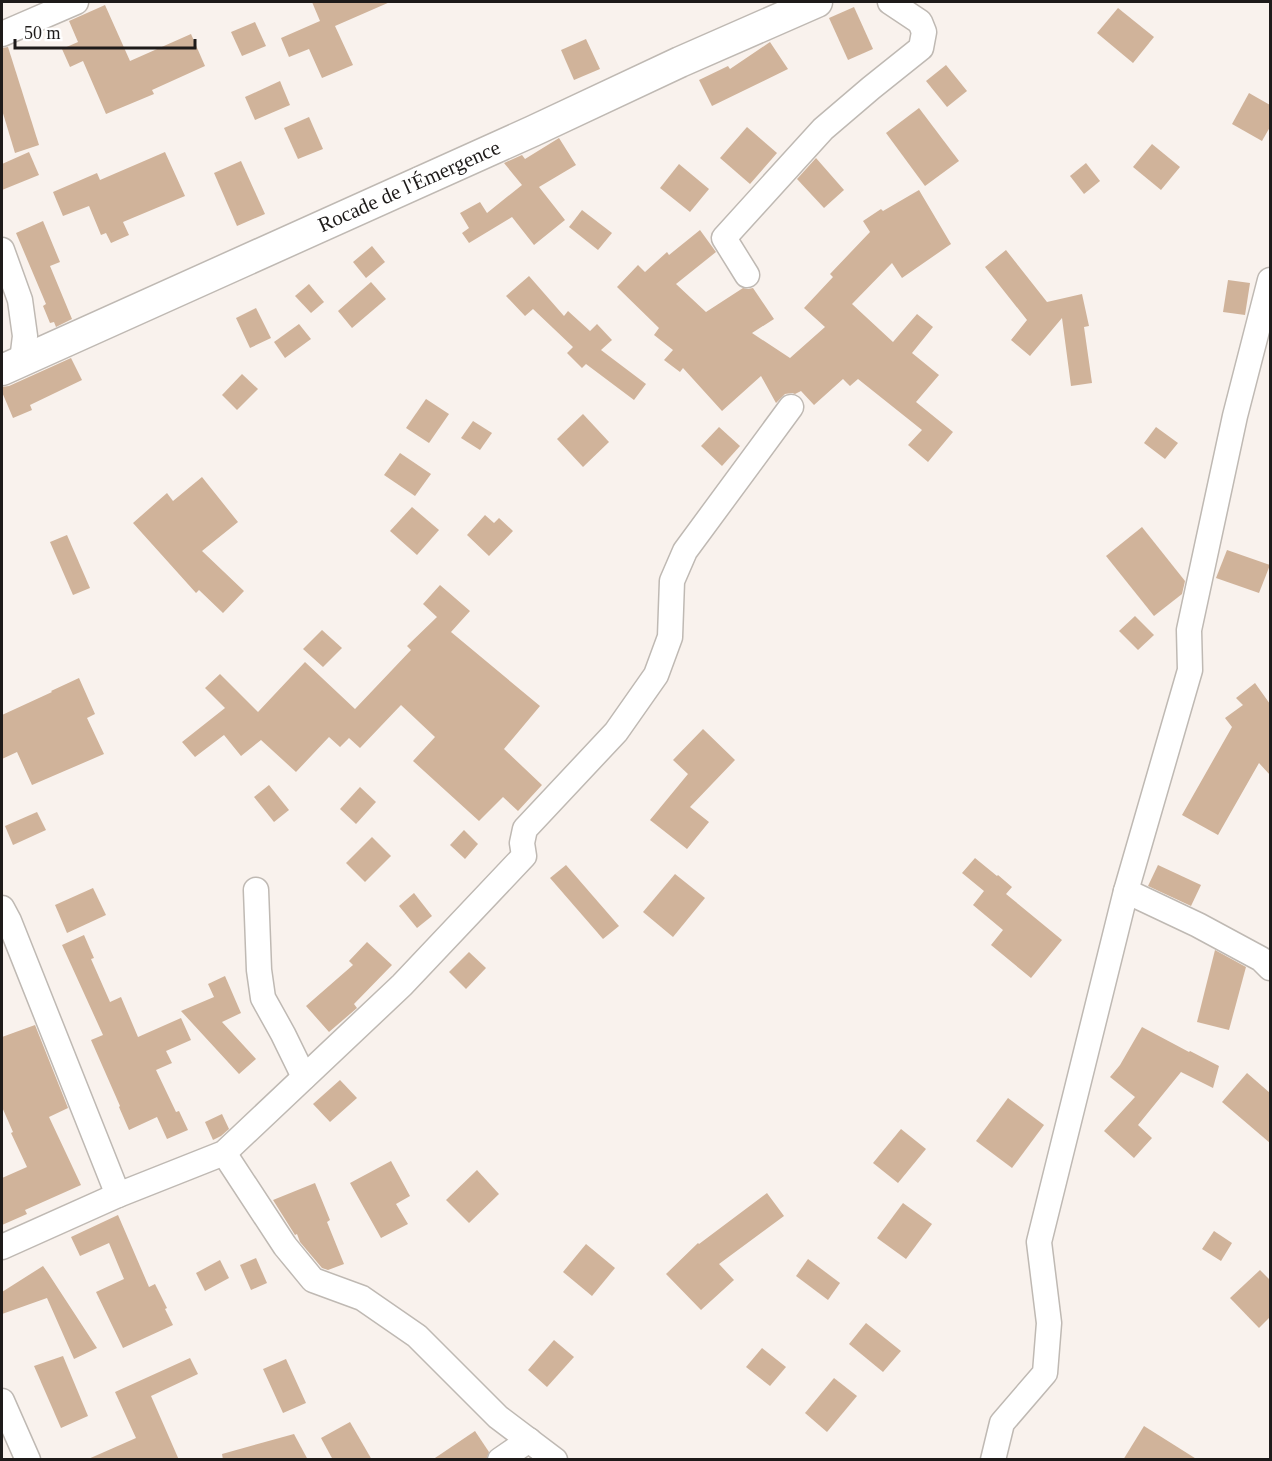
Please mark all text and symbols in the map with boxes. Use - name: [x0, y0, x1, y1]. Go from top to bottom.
- scale bar: [15, 12, 195, 50]
- text: 50 m: [24, 23, 61, 43]
- street label: Rocade de l'Émergence: [314, 135, 504, 237]

